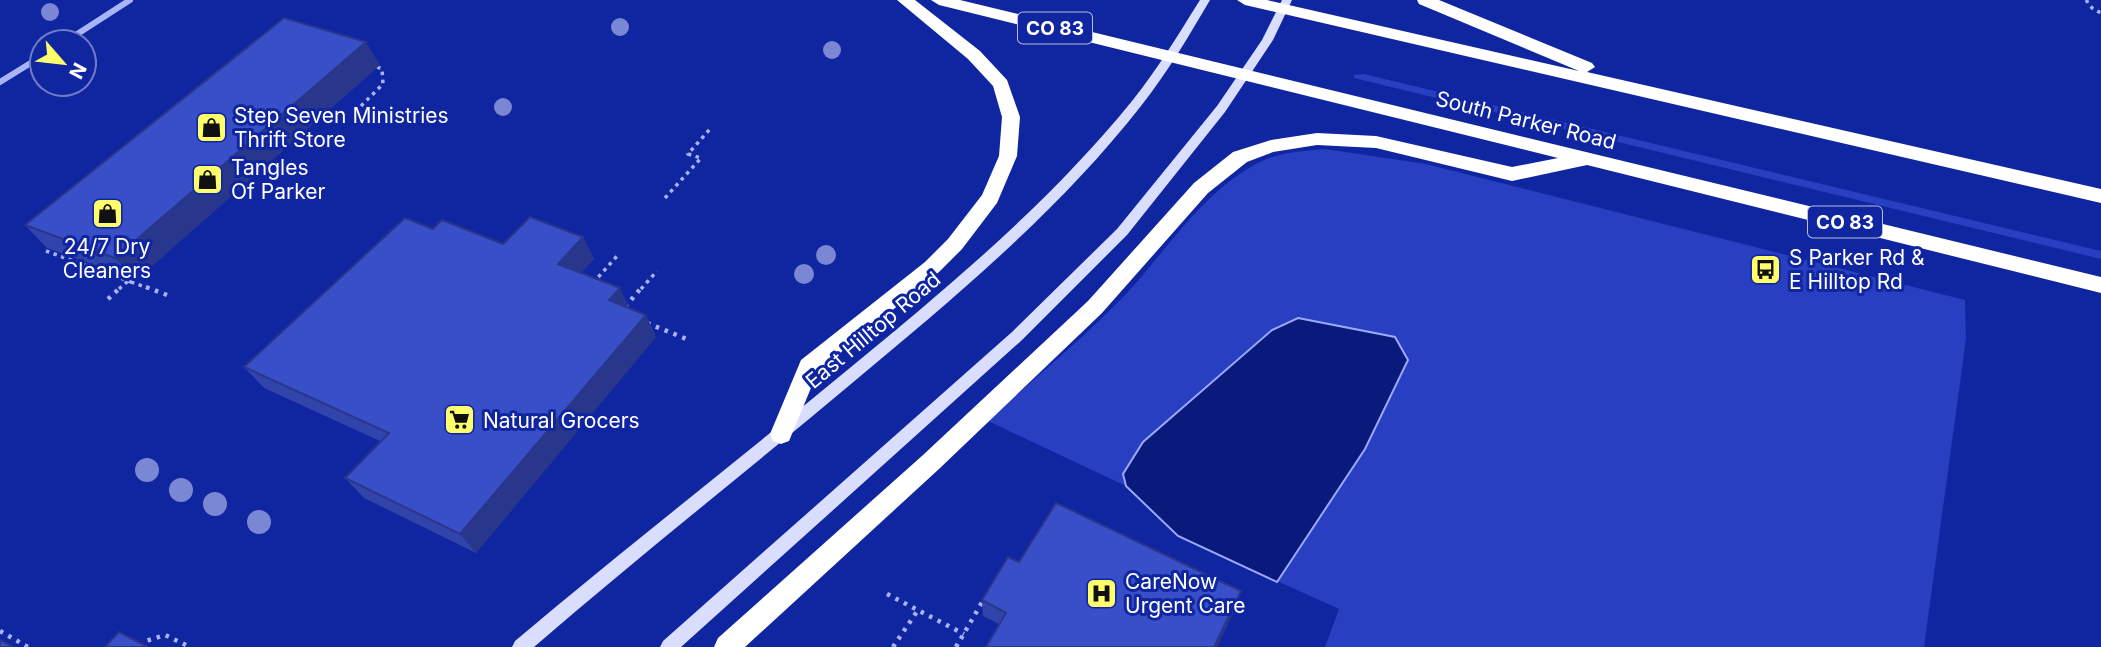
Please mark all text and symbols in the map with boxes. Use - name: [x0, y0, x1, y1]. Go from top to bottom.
- road number: CO 83: [1018, 12, 1092, 44]
- north arrow: [28, 28, 98, 98]
- text: N: [64, 59, 91, 83]
- street label: South Parker Road: [1433, 86, 1619, 154]
- place label: Step Seven Ministries Thrift Store: [234, 103, 449, 152]
- shop icon: Step Seven Ministries Thrift Store: [194, 110, 228, 144]
- place label: Tangles Of Parker: [231, 155, 325, 204]
- shop icon: Tangles Of Parker: [191, 162, 225, 196]
- shop icon: 24/7 Dry Cleaners: [90, 197, 124, 231]
- road number: CO 83: [1808, 206, 1882, 238]
- place label: 24/7 Dry Cleaners: [63, 234, 151, 283]
- place label: S Parker Rd & E Hilltop Rd: [1789, 245, 1925, 294]
- bus stop icon: S Parker Rd & E Hilltop Rd: [1749, 252, 1783, 286]
- street label: East Hilltop Road: [801, 266, 945, 394]
- supermarket icon: Natural Grocers: [443, 403, 477, 437]
- place label: Natural Grocers: [483, 408, 640, 433]
- place label: CareNow Urgent Care: [1125, 569, 1245, 618]
- hospital icon: CareNow Urgent Care: [1085, 576, 1119, 610]

